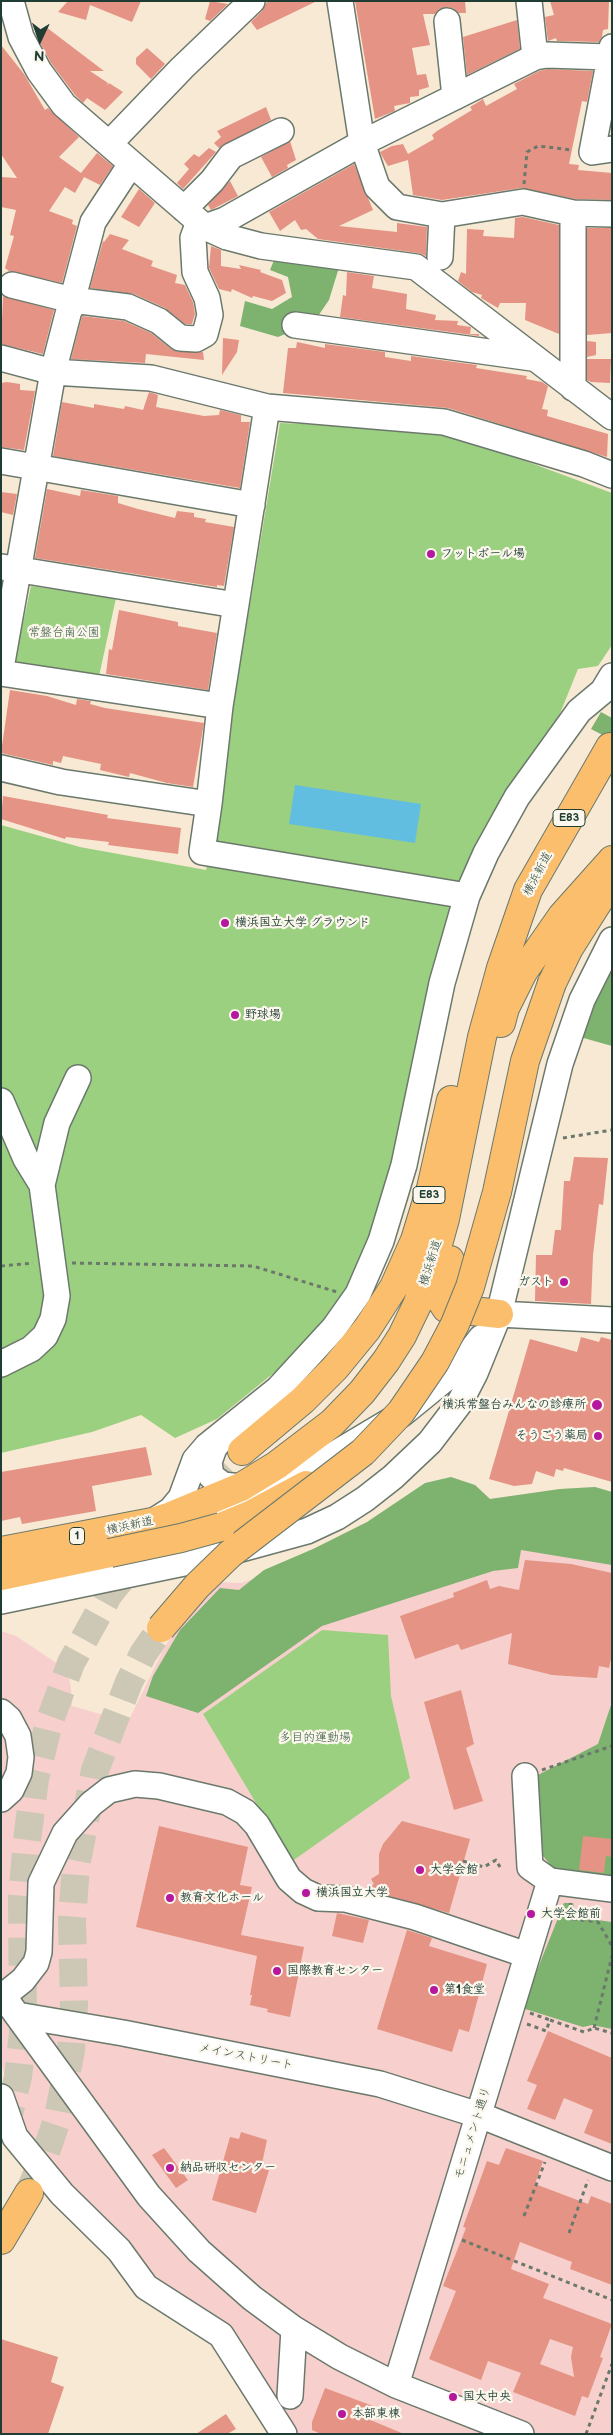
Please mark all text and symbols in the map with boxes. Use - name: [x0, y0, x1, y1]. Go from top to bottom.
- north arrow: [15, 15, 65, 65]
- text: N: [34, 47, 45, 64]
- place label: フットボール場: [441, 547, 525, 561]
- marker: フットボール場: [425, 548, 437, 560]
- park label: 常盤台南公園: [28, 626, 100, 640]
- road number: E83: [553, 810, 585, 826]
- street label: 横浜新道: [520, 849, 556, 899]
- place label: 横浜国立大学 グラウンド: [235, 916, 370, 930]
- marker: 横浜国立大学 グラウンド: [219, 917, 231, 929]
- place label: 野球場: [245, 1008, 281, 1022]
- marker: 野球場: [229, 1009, 241, 1021]
- road number: E83: [413, 1186, 445, 1204]
- street label: 横浜新道: [417, 1238, 445, 1288]
- place label: ガスト: [518, 1275, 554, 1289]
- marker: ガスト: [558, 1276, 570, 1288]
- place label: 横浜常盤台みんなの診療所: [442, 1398, 586, 1412]
- marker: 横浜常盤台みんなの診療所: [590, 1398, 604, 1412]
- place label: そうごう薬局: [516, 1429, 588, 1443]
- marker: そうごう薬局: [592, 1430, 604, 1442]
- street label: 横浜新道: [105, 1514, 155, 1538]
- road number: 1: [70, 1528, 84, 1544]
- park label: 多目的運動場: [279, 1731, 351, 1745]
- place label: 大学会館: [430, 1863, 478, 1877]
- marker: 大学会館: [414, 1864, 426, 1876]
- place label: 横浜国立大学: [316, 1886, 388, 1900]
- marker: 横浜国立大学: [300, 1887, 312, 1899]
- place label: 教育文化ホール: [180, 1891, 264, 1905]
- marker: 教育文化ホール: [164, 1892, 176, 1904]
- place label: 大学会館前: [541, 1907, 601, 1921]
- marker: 大学会館前: [525, 1908, 537, 1920]
- place label: 国際教育センター: [287, 1964, 383, 1978]
- marker: 国際教育センター: [271, 1965, 283, 1977]
- place label: 第1食堂: [444, 1983, 485, 1997]
- marker: 第1食堂: [428, 1984, 440, 1996]
- street label: メインストリート: [198, 2041, 294, 2073]
- street label: モニュメント通り: [452, 2085, 494, 2181]
- place label: 納品研収センター: [180, 2161, 276, 2175]
- marker: 納品研収センター: [164, 2162, 176, 2174]
- place label: 国大中央: [463, 2390, 511, 2404]
- marker: 国大中央: [447, 2391, 459, 2403]
- place label: 本部東棟: [352, 2407, 400, 2421]
- marker: 本部東棟: [336, 2408, 348, 2420]

